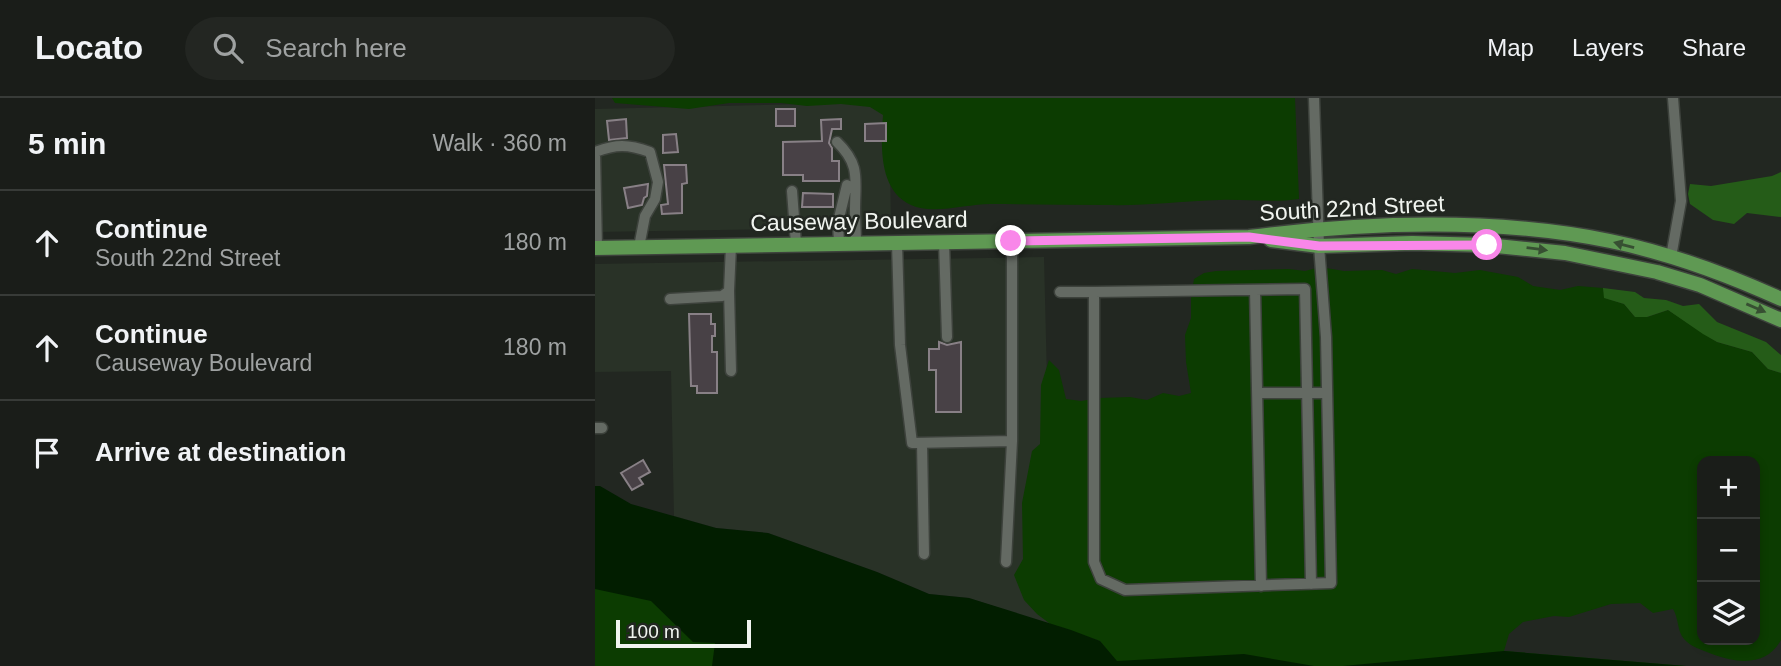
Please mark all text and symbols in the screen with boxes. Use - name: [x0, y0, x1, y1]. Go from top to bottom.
- search box: [185, 17, 675, 80]
- text: Locato: [35, 29, 143, 66]
- icon: search: [209, 29, 247, 67]
- text: Search here: [265, 33, 407, 63]
- text: Map: [1487, 34, 1534, 61]
- text: Layers: [1572, 34, 1644, 61]
- text: Share: [1682, 34, 1746, 61]
- text: 5 min: [28, 127, 106, 160]
- text: Walk · 360 m: [432, 130, 567, 156]
- street label: South 22nd Street: [1259, 190, 1446, 226]
- street label: Causeway Boulevard: [750, 206, 968, 236]
- text: Continue: [95, 214, 208, 244]
- icon: ahead: [28, 224, 66, 262]
- route end: [995, 225, 1026, 256]
- text: 180 m: [503, 229, 567, 255]
- route start: [1471, 229, 1502, 260]
- one-way arrow: [1613, 239, 1635, 250]
- one-way arrow: [1526, 244, 1548, 255]
- text: South 22nd Street: [95, 245, 280, 271]
- one-way arrow: [1745, 303, 1766, 314]
- text: Continue: [95, 319, 208, 349]
- icon: ahead: [28, 329, 66, 367]
- text: 180 m: [503, 334, 567, 360]
- text: Causeway Boulevard: [95, 350, 312, 376]
- icon: arrive: [28, 434, 66, 472]
- text: Arrive at destination: [95, 437, 346, 467]
- map controls: [1697, 456, 1760, 645]
- button: +: [1697, 456, 1760, 519]
- button: −: [1697, 519, 1760, 582]
- button: layers: [1697, 582, 1760, 645]
- scale bar: [616, 617, 751, 649]
- text: 100 m: [627, 621, 680, 642]

